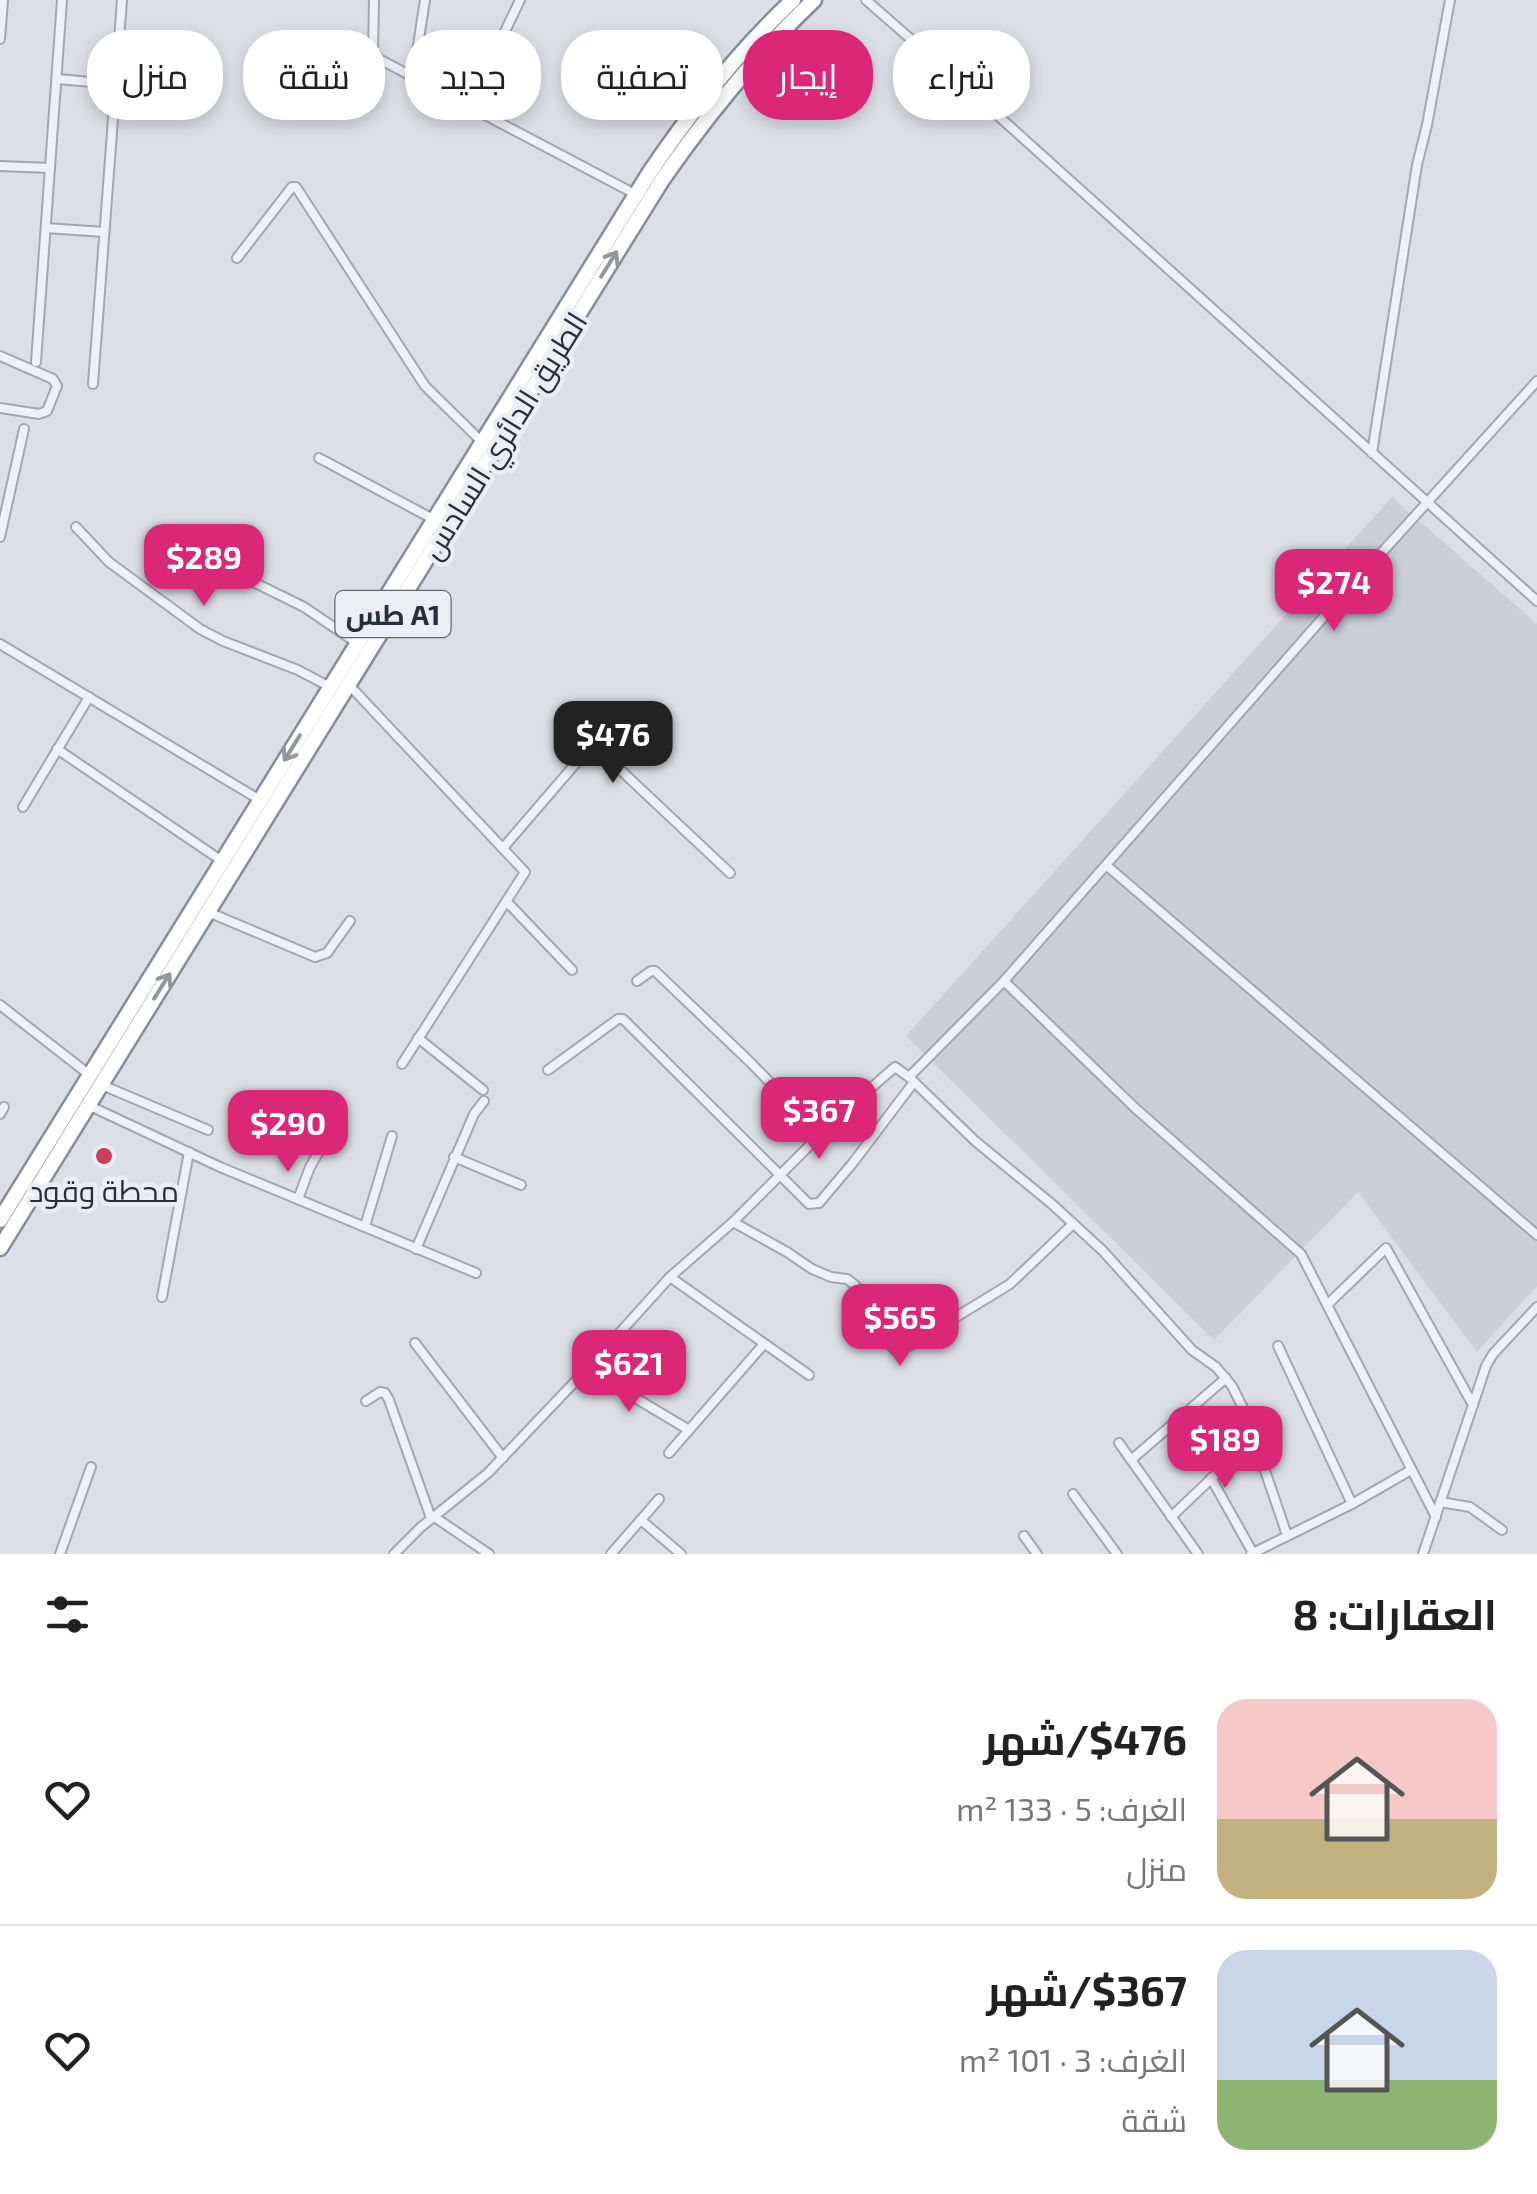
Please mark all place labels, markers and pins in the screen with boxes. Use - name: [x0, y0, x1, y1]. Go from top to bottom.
- pin: $289: [145, 524, 263, 609]
- pin: $274: [1275, 549, 1393, 634]
- pin: $476: [554, 701, 672, 786]
- pin: $367: [760, 1077, 878, 1162]
- pin: $290: [229, 1090, 347, 1175]
- marker: محطة وقود: [93, 1145, 115, 1167]
- place label: محطة وقود: [29, 1172, 179, 1209]
- pin: $565: [841, 1284, 959, 1369]
- pin: $621: [570, 1330, 688, 1415]
- pin: $189: [1166, 1406, 1284, 1491]

